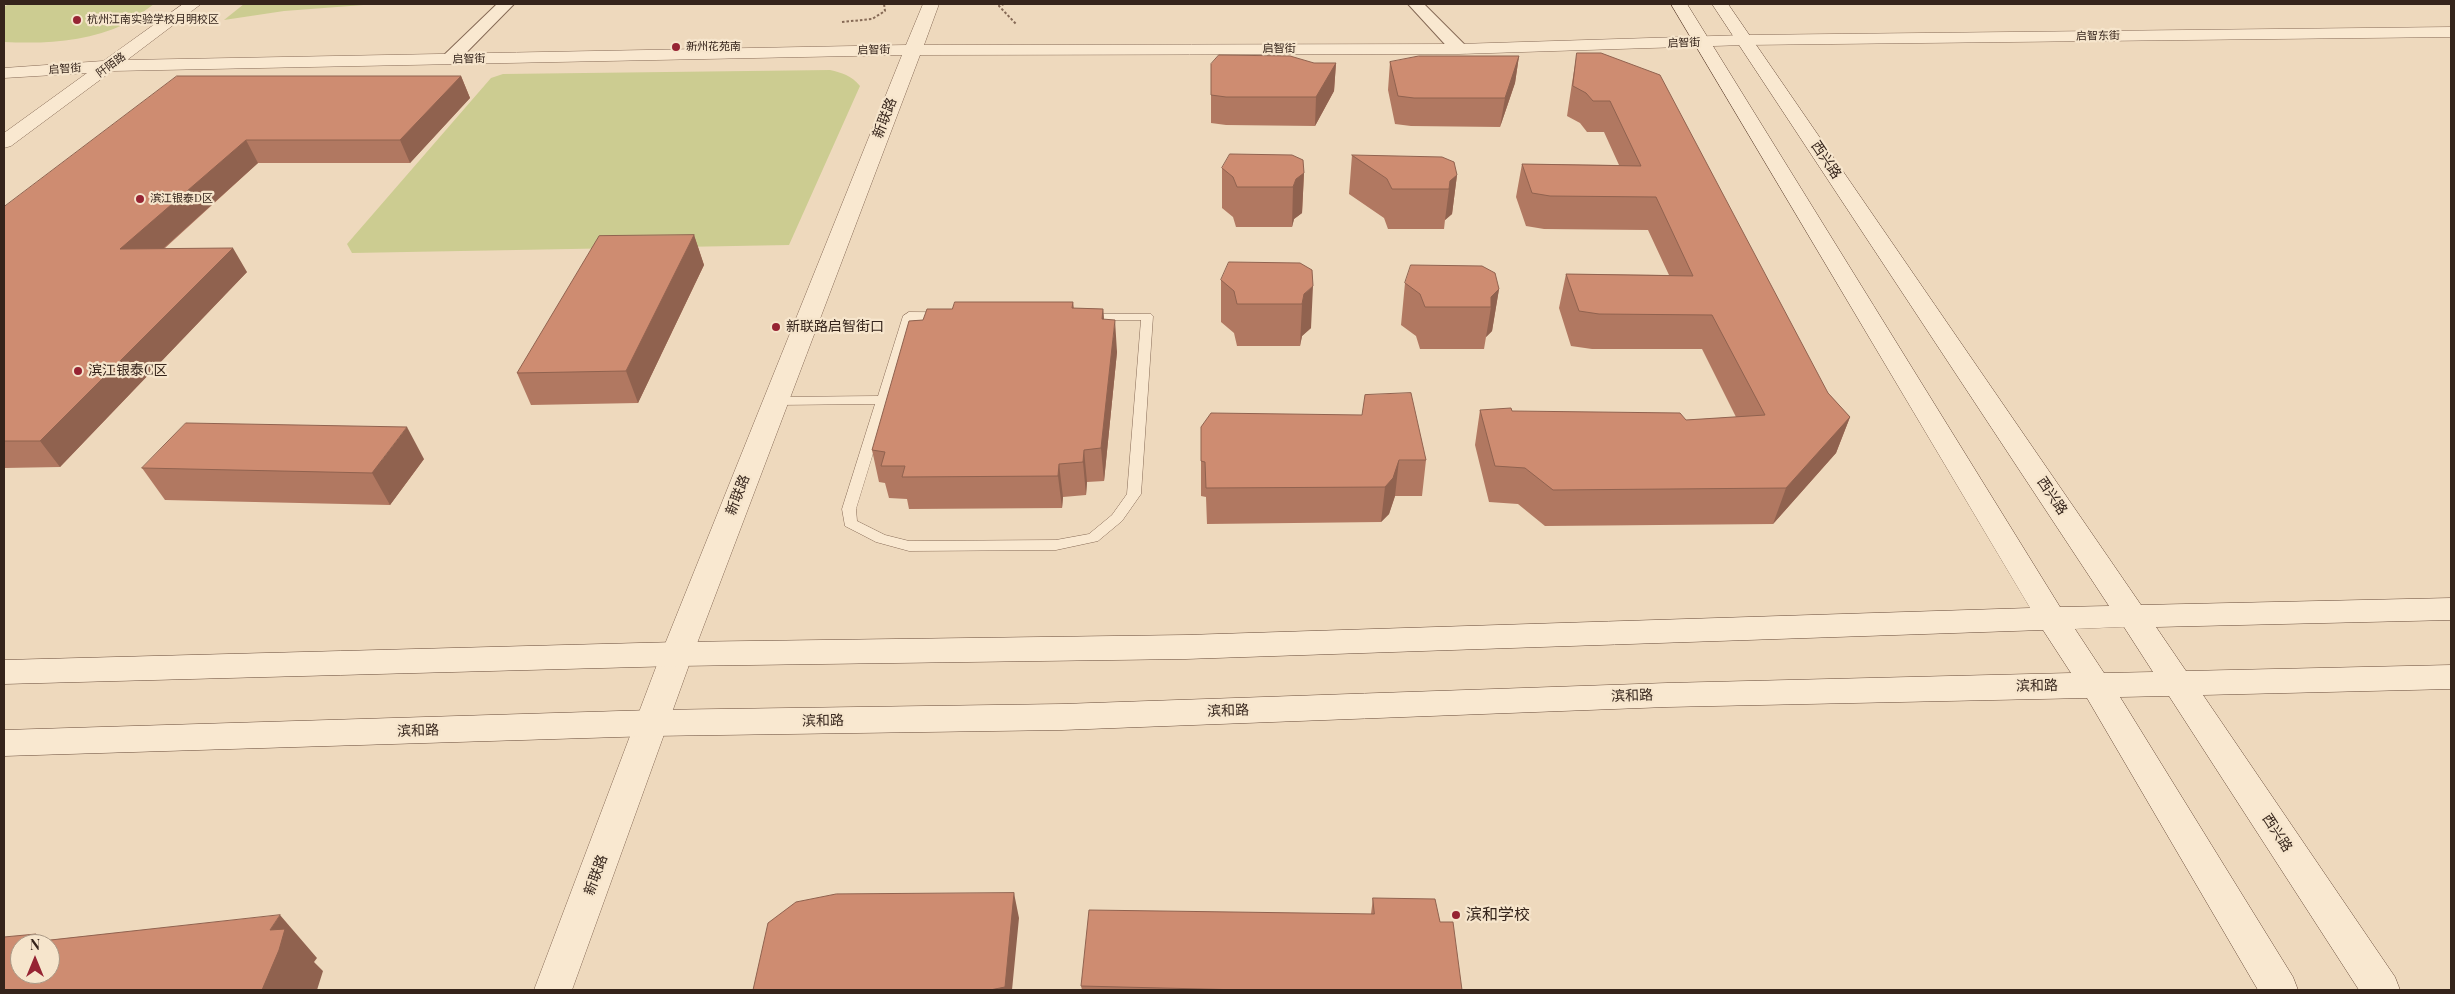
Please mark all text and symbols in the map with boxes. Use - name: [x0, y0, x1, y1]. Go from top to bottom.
- place label: 杭州江南实验学校月明校区: [87, 13, 219, 27]
- marker: 杭州江南实验学校月明校区: [71, 14, 83, 26]
- street label: 启智东街: [2076, 29, 2120, 43]
- street label: 启智街: [1667, 36, 1701, 50]
- place label: 新州花苑南: [686, 40, 741, 54]
- marker: 新州花苑南: [670, 41, 682, 53]
- street label: 启智街: [1263, 42, 1295, 56]
- street label: 启智街: [857, 43, 891, 57]
- street label: 阡陌路: [94, 50, 128, 80]
- street label: 启智街: [452, 52, 486, 66]
- street label: 启智街: [48, 61, 82, 77]
- street label: 新联路: [870, 95, 900, 141]
- street label: 西兴路: [1807, 138, 1845, 182]
- place label: 滨江银泰D区: [150, 192, 213, 206]
- marker: 滨江银泰D区: [134, 193, 146, 205]
- place label: 新联路启智街口: [786, 319, 884, 335]
- marker: 新联路启智街口: [770, 321, 782, 333]
- place label: 滨江银泰C区: [88, 363, 168, 379]
- marker: 滨江银泰C区: [72, 365, 84, 377]
- street label: 新联路: [723, 472, 753, 518]
- street label: 西兴路: [2033, 474, 2071, 518]
- street label: 滨和路: [2016, 677, 2058, 695]
- street label: 滨和路: [1611, 687, 1653, 705]
- street label: 滨和路: [1207, 702, 1249, 720]
- street label: 滨和路: [802, 712, 844, 730]
- street label: 滨和路: [397, 722, 439, 740]
- street label: 西兴路: [2259, 811, 2295, 855]
- street label: 新联路: [581, 852, 611, 898]
- place label: 滨和学校: [1466, 905, 1530, 925]
- marker: 滨和学校: [1450, 909, 1462, 921]
- north arrow: [10, 934, 60, 984]
- text: N: [30, 935, 40, 954]

